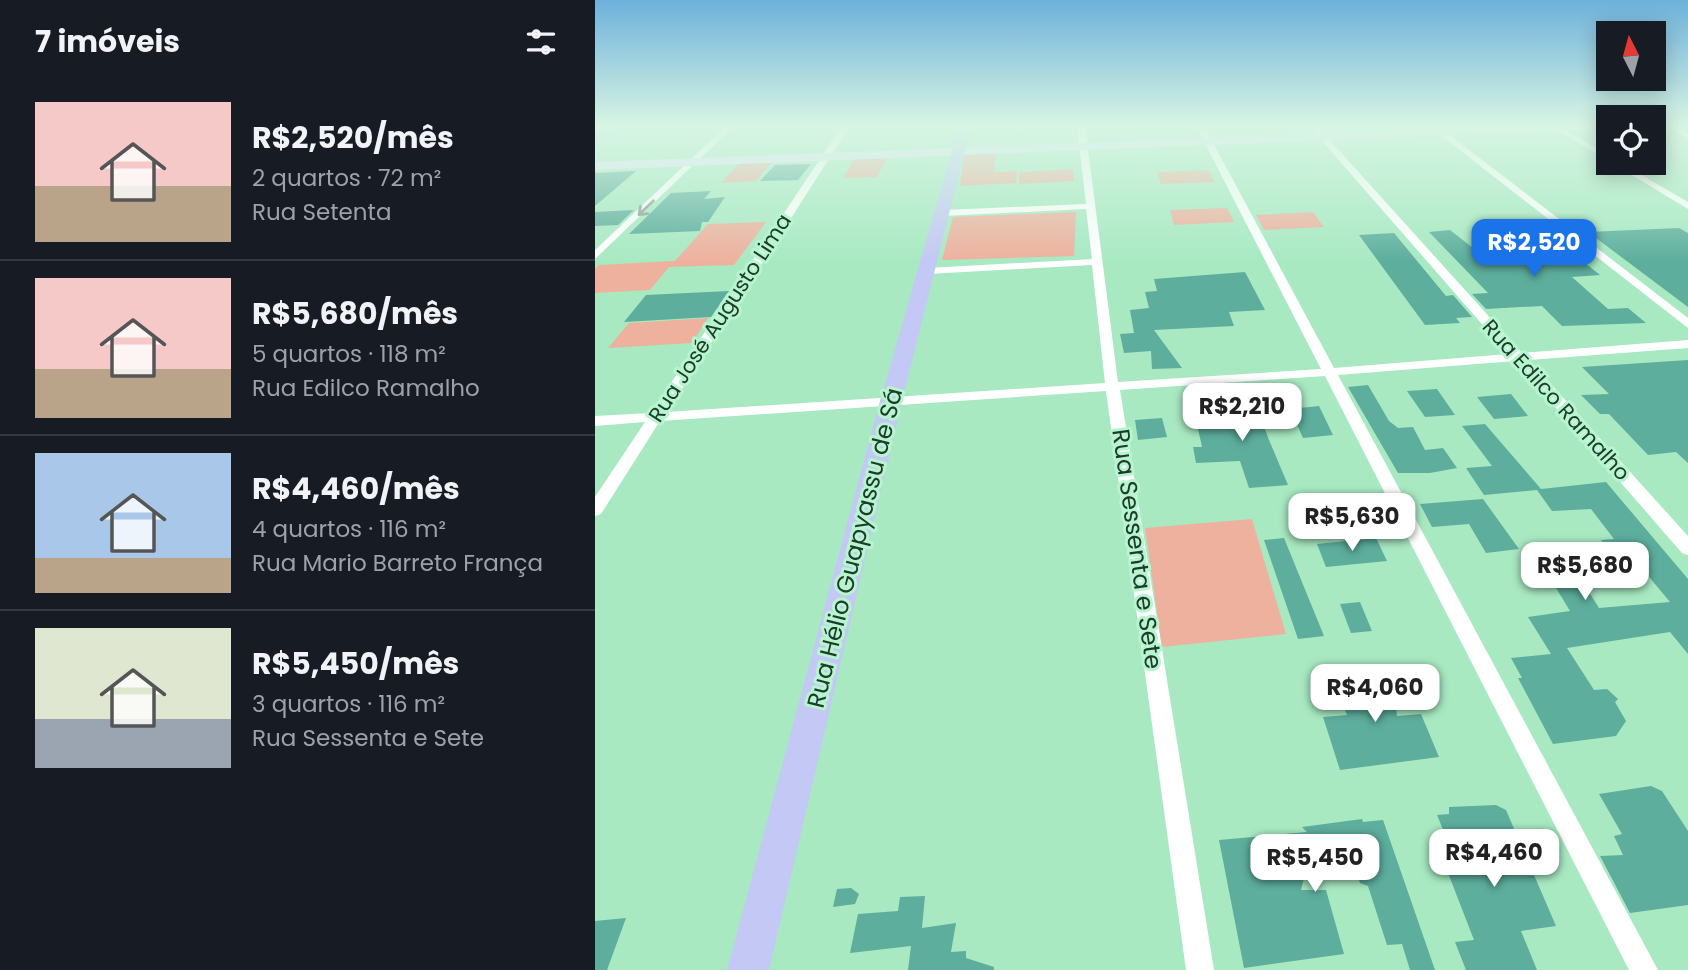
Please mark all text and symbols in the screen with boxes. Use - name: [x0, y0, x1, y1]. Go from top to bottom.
- text: 7 imóveis: [35, 20, 180, 63]
- north arrow: [1596, 21, 1666, 91]
- map controls: [1596, 21, 1666, 175]
- icon: filters: [522, 23, 560, 61]
- button: locate: [1596, 105, 1666, 175]
- text: R$2,520/mês: [252, 116, 454, 159]
- icon: home: [91, 130, 175, 214]
- text: 2 quartos · 72 m²: [252, 162, 441, 194]
- text: Rua Setenta: [252, 196, 391, 228]
- one-way arrow: [638, 199, 655, 216]
- street label: Rua José Augusto Lima: [641, 208, 798, 428]
- pin: R$2,520: [1469, 219, 1599, 279]
- text: R$2,520: [1488, 226, 1580, 258]
- text: R$5,680/mês: [252, 292, 458, 335]
- icon: home: [91, 306, 175, 390]
- street label: Rua Edilco Ramalho: [1476, 313, 1637, 487]
- text: 5 quartos · 118 m²: [252, 338, 446, 370]
- text: Rua Edilco Ramalho: [252, 372, 480, 404]
- pin: R$2,210: [1177, 384, 1307, 443]
- street label: Rua Hélio Guapyassu de Sá: [799, 385, 910, 711]
- text: R$2,210: [1199, 390, 1285, 422]
- street label: Rua Sessenta e Sete: [1104, 427, 1171, 671]
- text: R$4,460/mês: [252, 467, 460, 510]
- icon: home: [91, 481, 175, 565]
- pin: R$5,630: [1287, 494, 1417, 553]
- text: R$5,630: [1304, 500, 1400, 532]
- text: 4 quartos · 116 m²: [252, 513, 446, 545]
- pin: R$5,680: [1520, 542, 1650, 602]
- text: Rua Mario Barreto França: [252, 547, 543, 579]
- text: R$5,680: [1537, 549, 1633, 581]
- text: R$5,450/mês: [252, 642, 459, 685]
- icon: home: [91, 656, 175, 740]
- pin: R$4,060: [1310, 664, 1440, 724]
- text: R$4,060: [1327, 671, 1423, 703]
- text: 3 quartos · 116 m²: [252, 688, 445, 720]
- text: Rua Sessenta e Sete: [252, 722, 484, 754]
- pin: R$4,460: [1429, 830, 1559, 889]
- pin: R$5,450: [1250, 834, 1380, 894]
- text: R$4,460: [1445, 836, 1543, 868]
- text: R$5,450: [1266, 841, 1364, 873]

